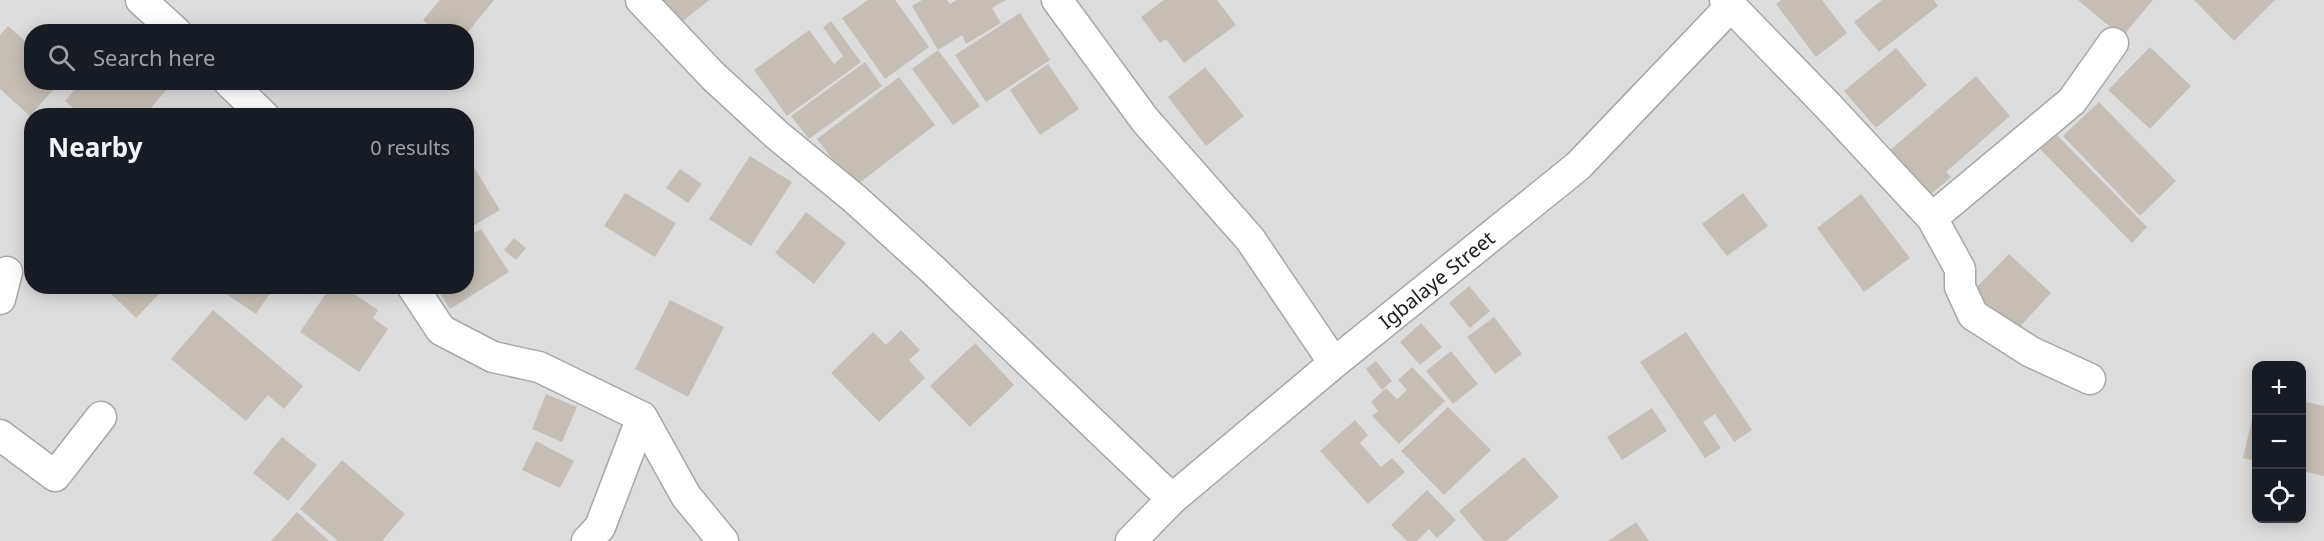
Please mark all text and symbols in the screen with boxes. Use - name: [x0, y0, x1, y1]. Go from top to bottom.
- search box: [24, 24, 474, 90]
- icon: search: [45, 41, 78, 74]
- text: Search here: [93, 42, 215, 72]
- text: Nearby: [48, 129, 143, 165]
- text: 0 results: [370, 134, 450, 161]
- street label: Igbalaye Street: [1373, 225, 1500, 335]
- map controls: [2252, 361, 2306, 523]
- button: +: [2252, 361, 2306, 415]
- button: −: [2252, 415, 2306, 469]
- button: locate: [2252, 469, 2306, 523]

